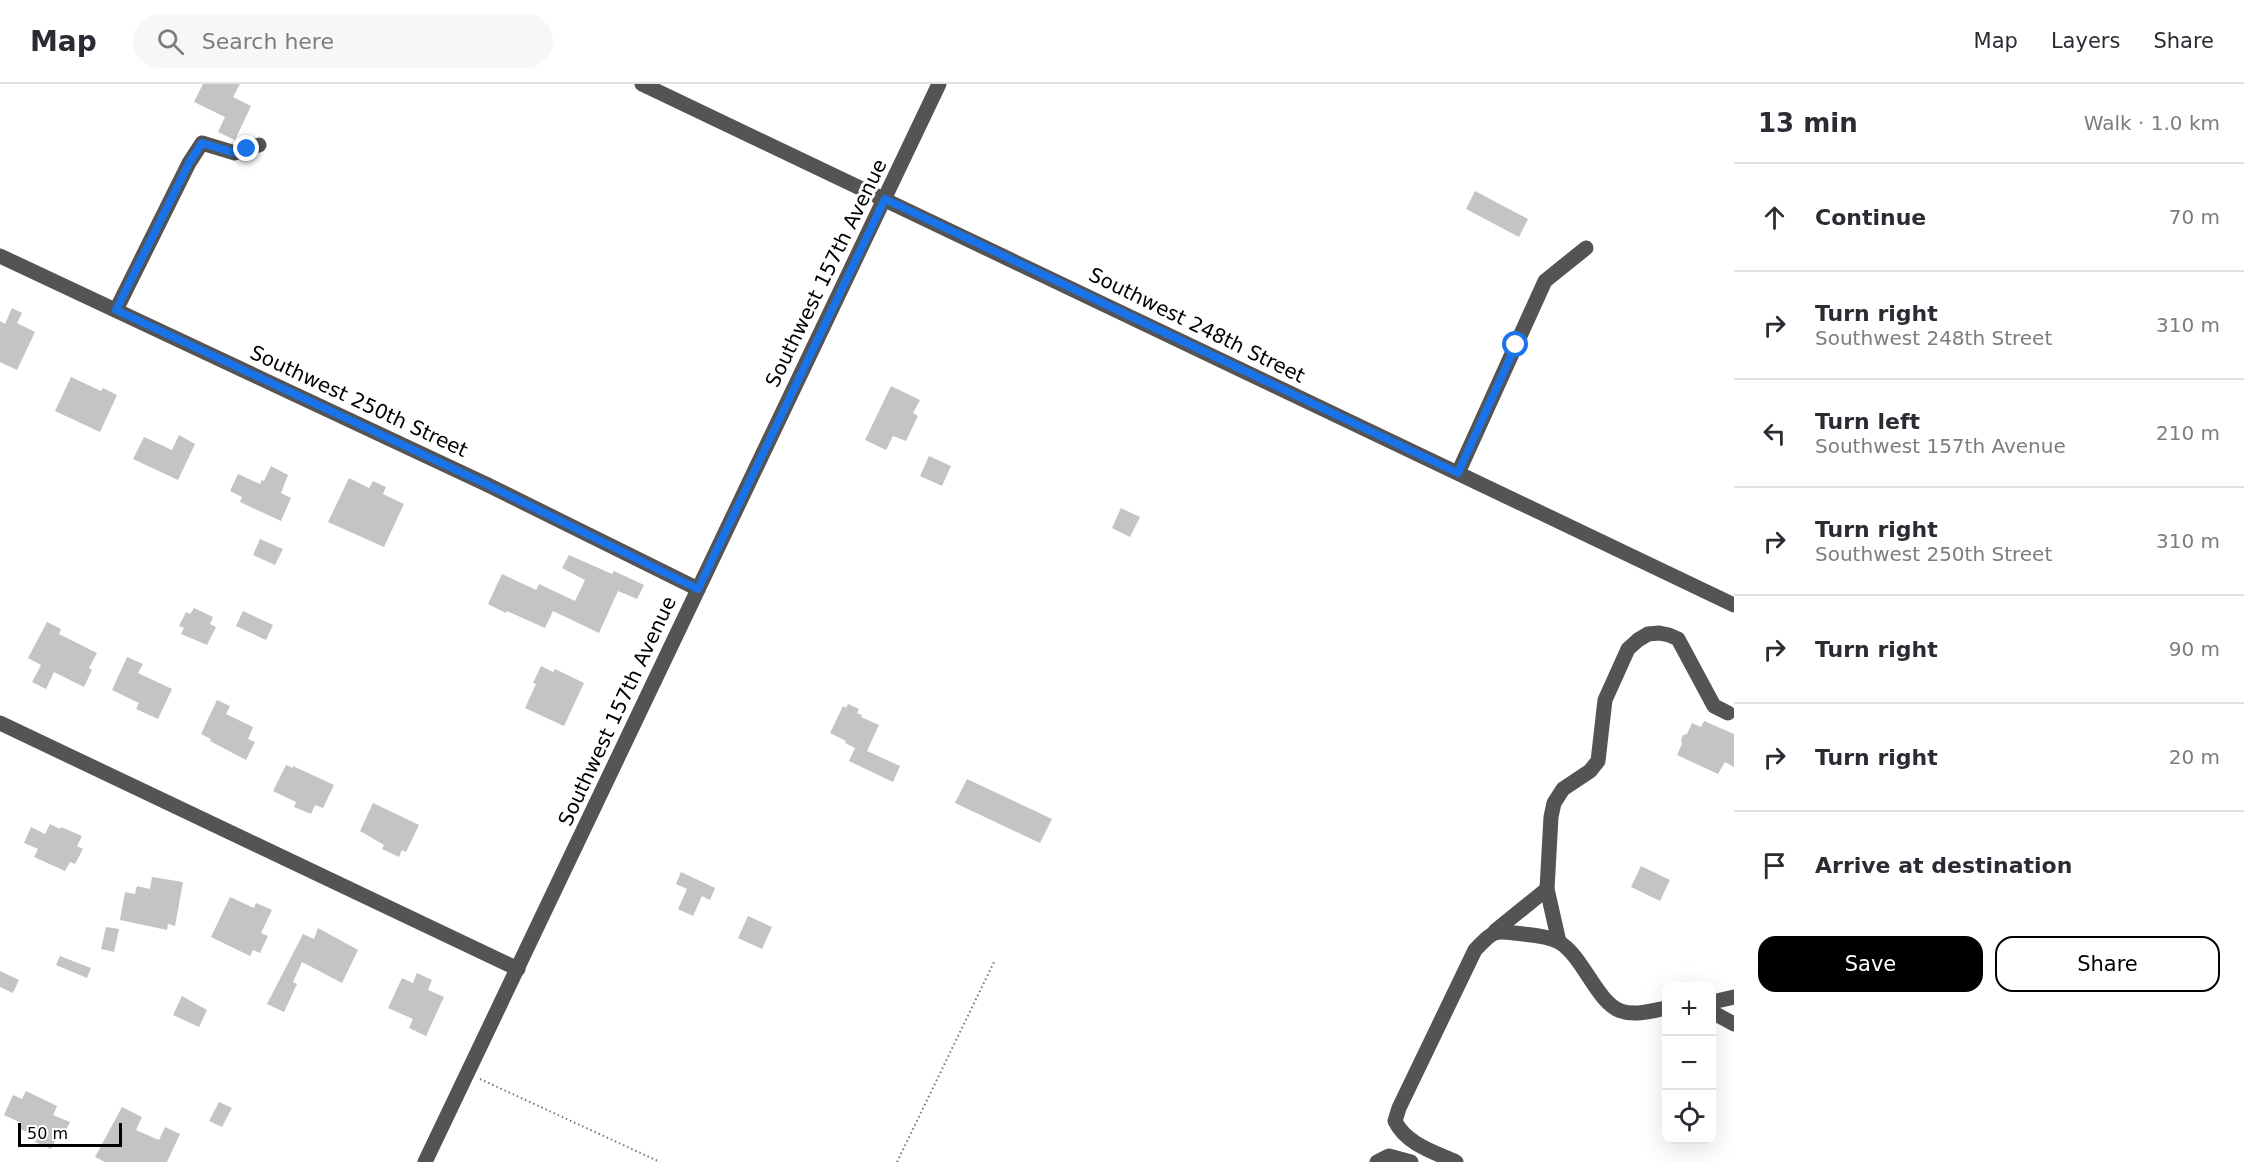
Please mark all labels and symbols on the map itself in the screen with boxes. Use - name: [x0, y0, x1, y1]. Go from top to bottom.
- route end: [233, 135, 259, 161]
- street label: Southwest 157th Avenue: [760, 155, 892, 391]
- street label: Southwest 248th Street: [1085, 262, 1309, 388]
- route start: [1502, 331, 1528, 357]
- street label: Southwest 250th Street: [246, 340, 472, 462]
- street label: Southwest 157th Avenue: [553, 592, 681, 830]
- scale bar: [18, 1120, 122, 1148]

